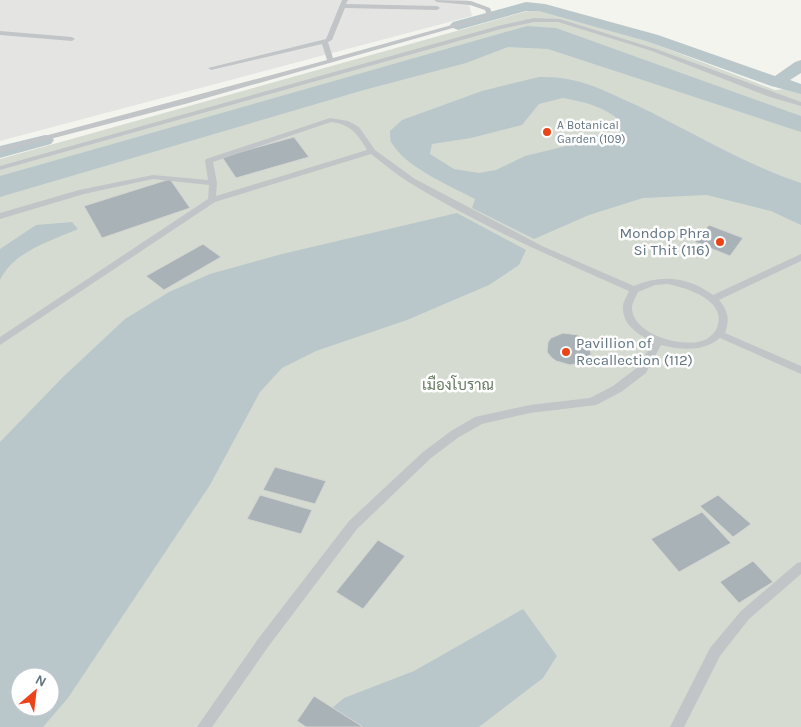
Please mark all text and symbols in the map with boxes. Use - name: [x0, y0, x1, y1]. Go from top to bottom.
- place label: A Botanical Garden (109): [557, 118, 626, 146]
- marker: A Botanical Garden (109): [541, 126, 553, 138]
- place label: Mondop Phra Si Thit (116): [620, 224, 710, 259]
- marker: Mondop Phra Si Thit (116): [714, 236, 726, 248]
- place label: Pavillion of Recallection (112): [576, 334, 693, 369]
- marker: Pavillion of Recallection (112): [560, 346, 572, 358]
- park label: เมืองโบราณ: [422, 375, 494, 394]
- north arrow: [10, 667, 60, 717]
- text: N: [32, 671, 49, 691]

